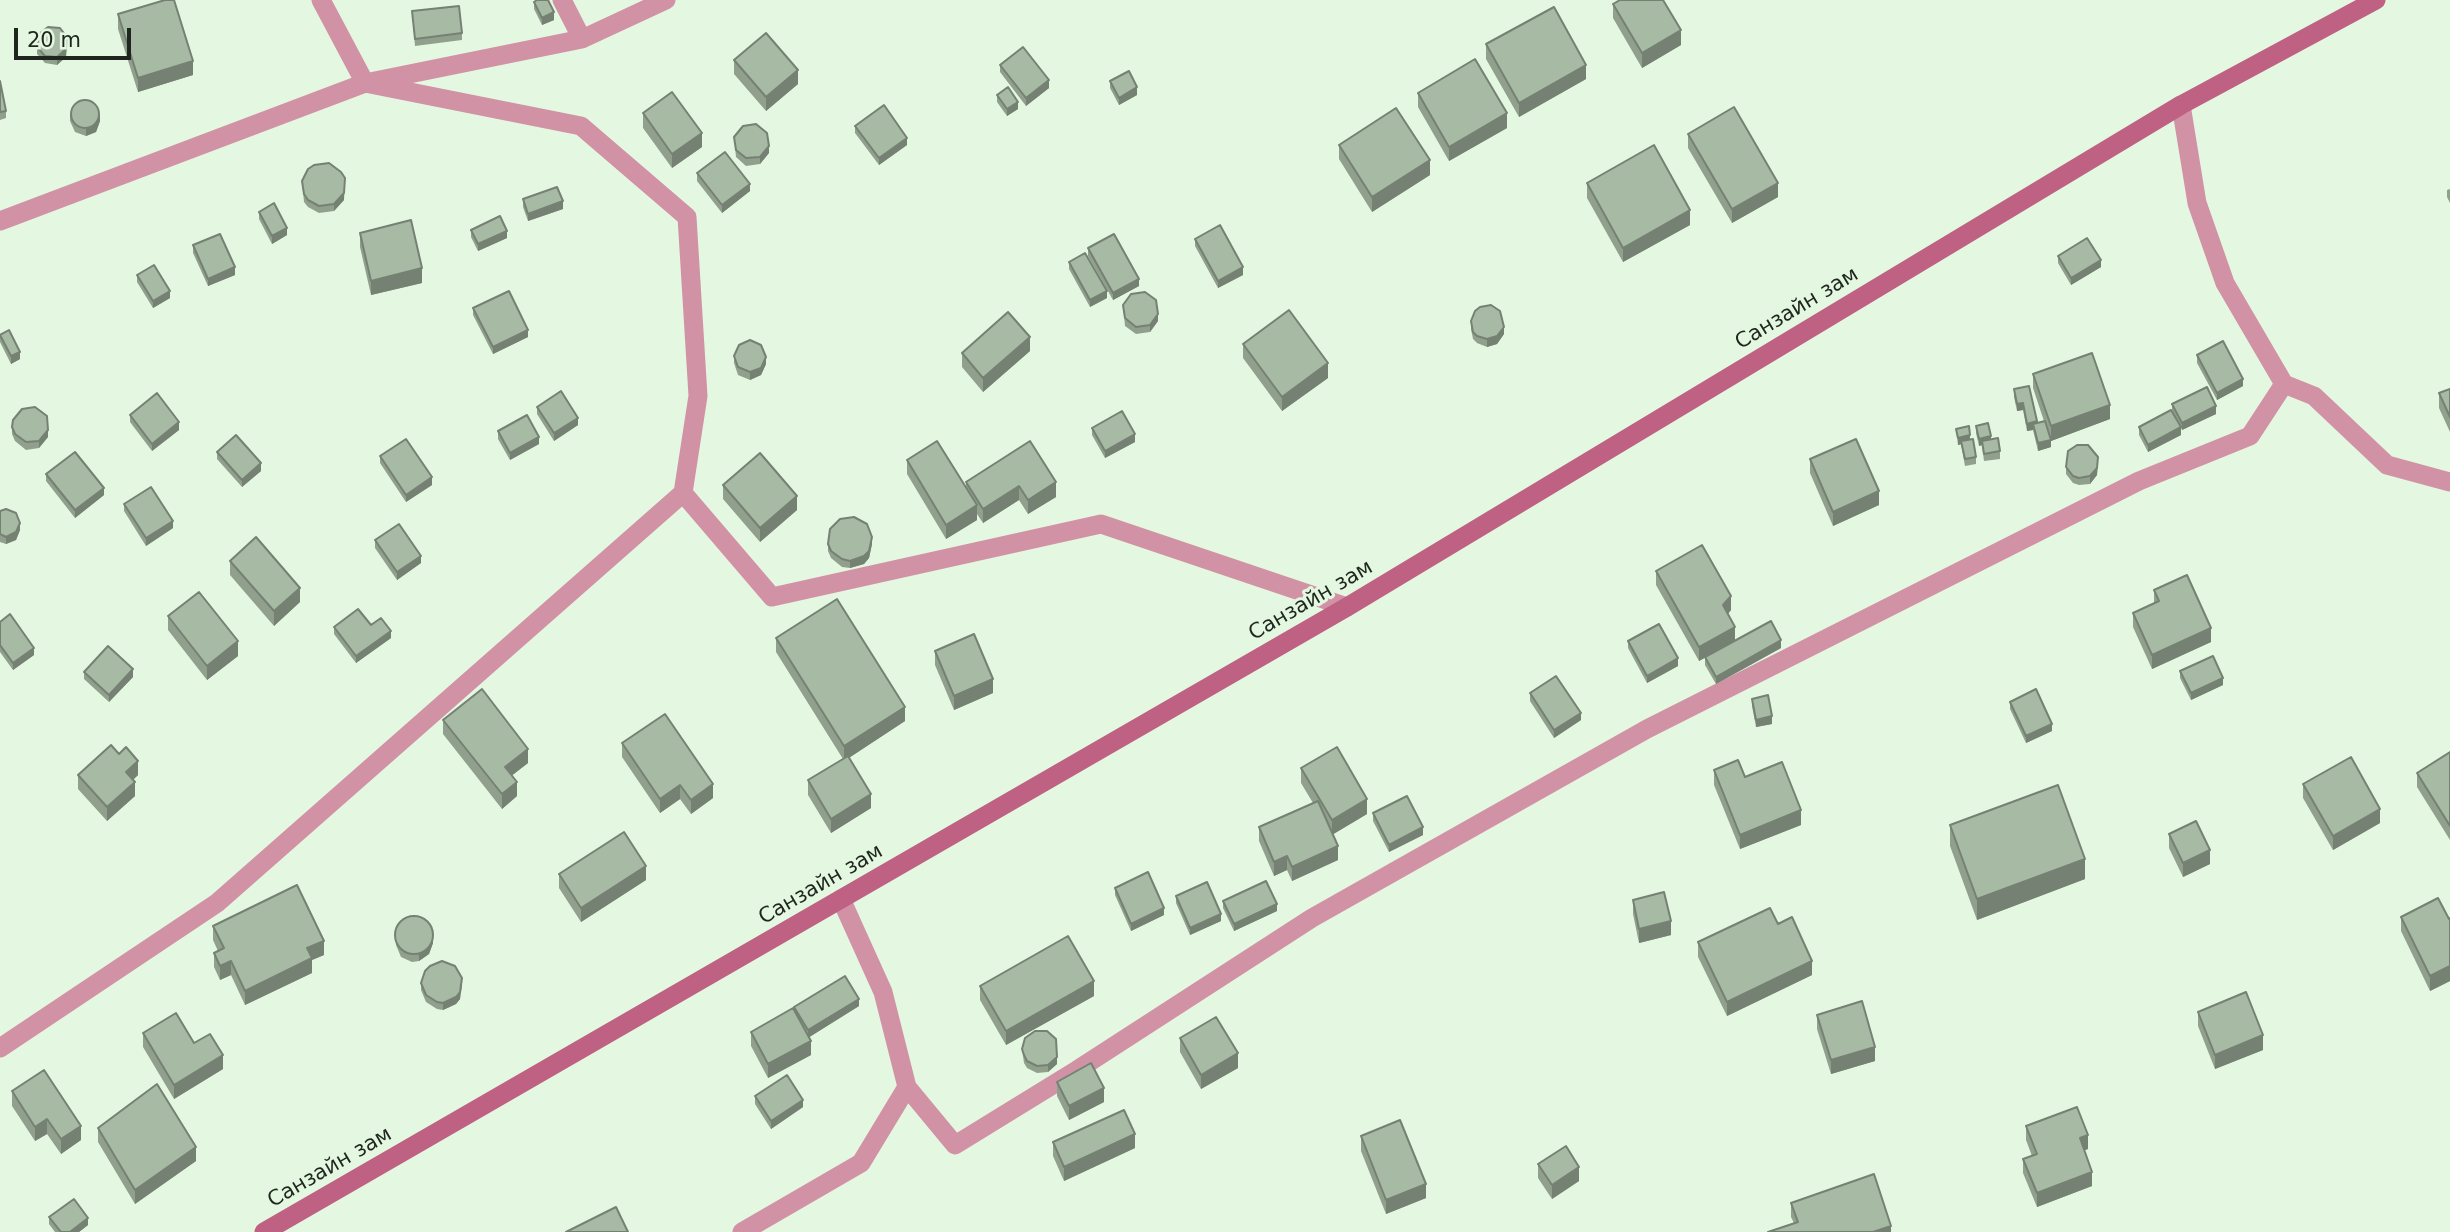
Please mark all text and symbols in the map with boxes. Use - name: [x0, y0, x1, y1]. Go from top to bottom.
- scale bar: [18, 14, 135, 58]
- text: 20 m: [27, 28, 81, 52]
- street label: Санзайн зам: [1731, 262, 1863, 356]
- street label: Санзайн зам: [1244, 555, 1378, 647]
- street label: Санзайн зам: [754, 839, 888, 931]
- street label: Санзайн зам: [263, 1122, 397, 1214]

